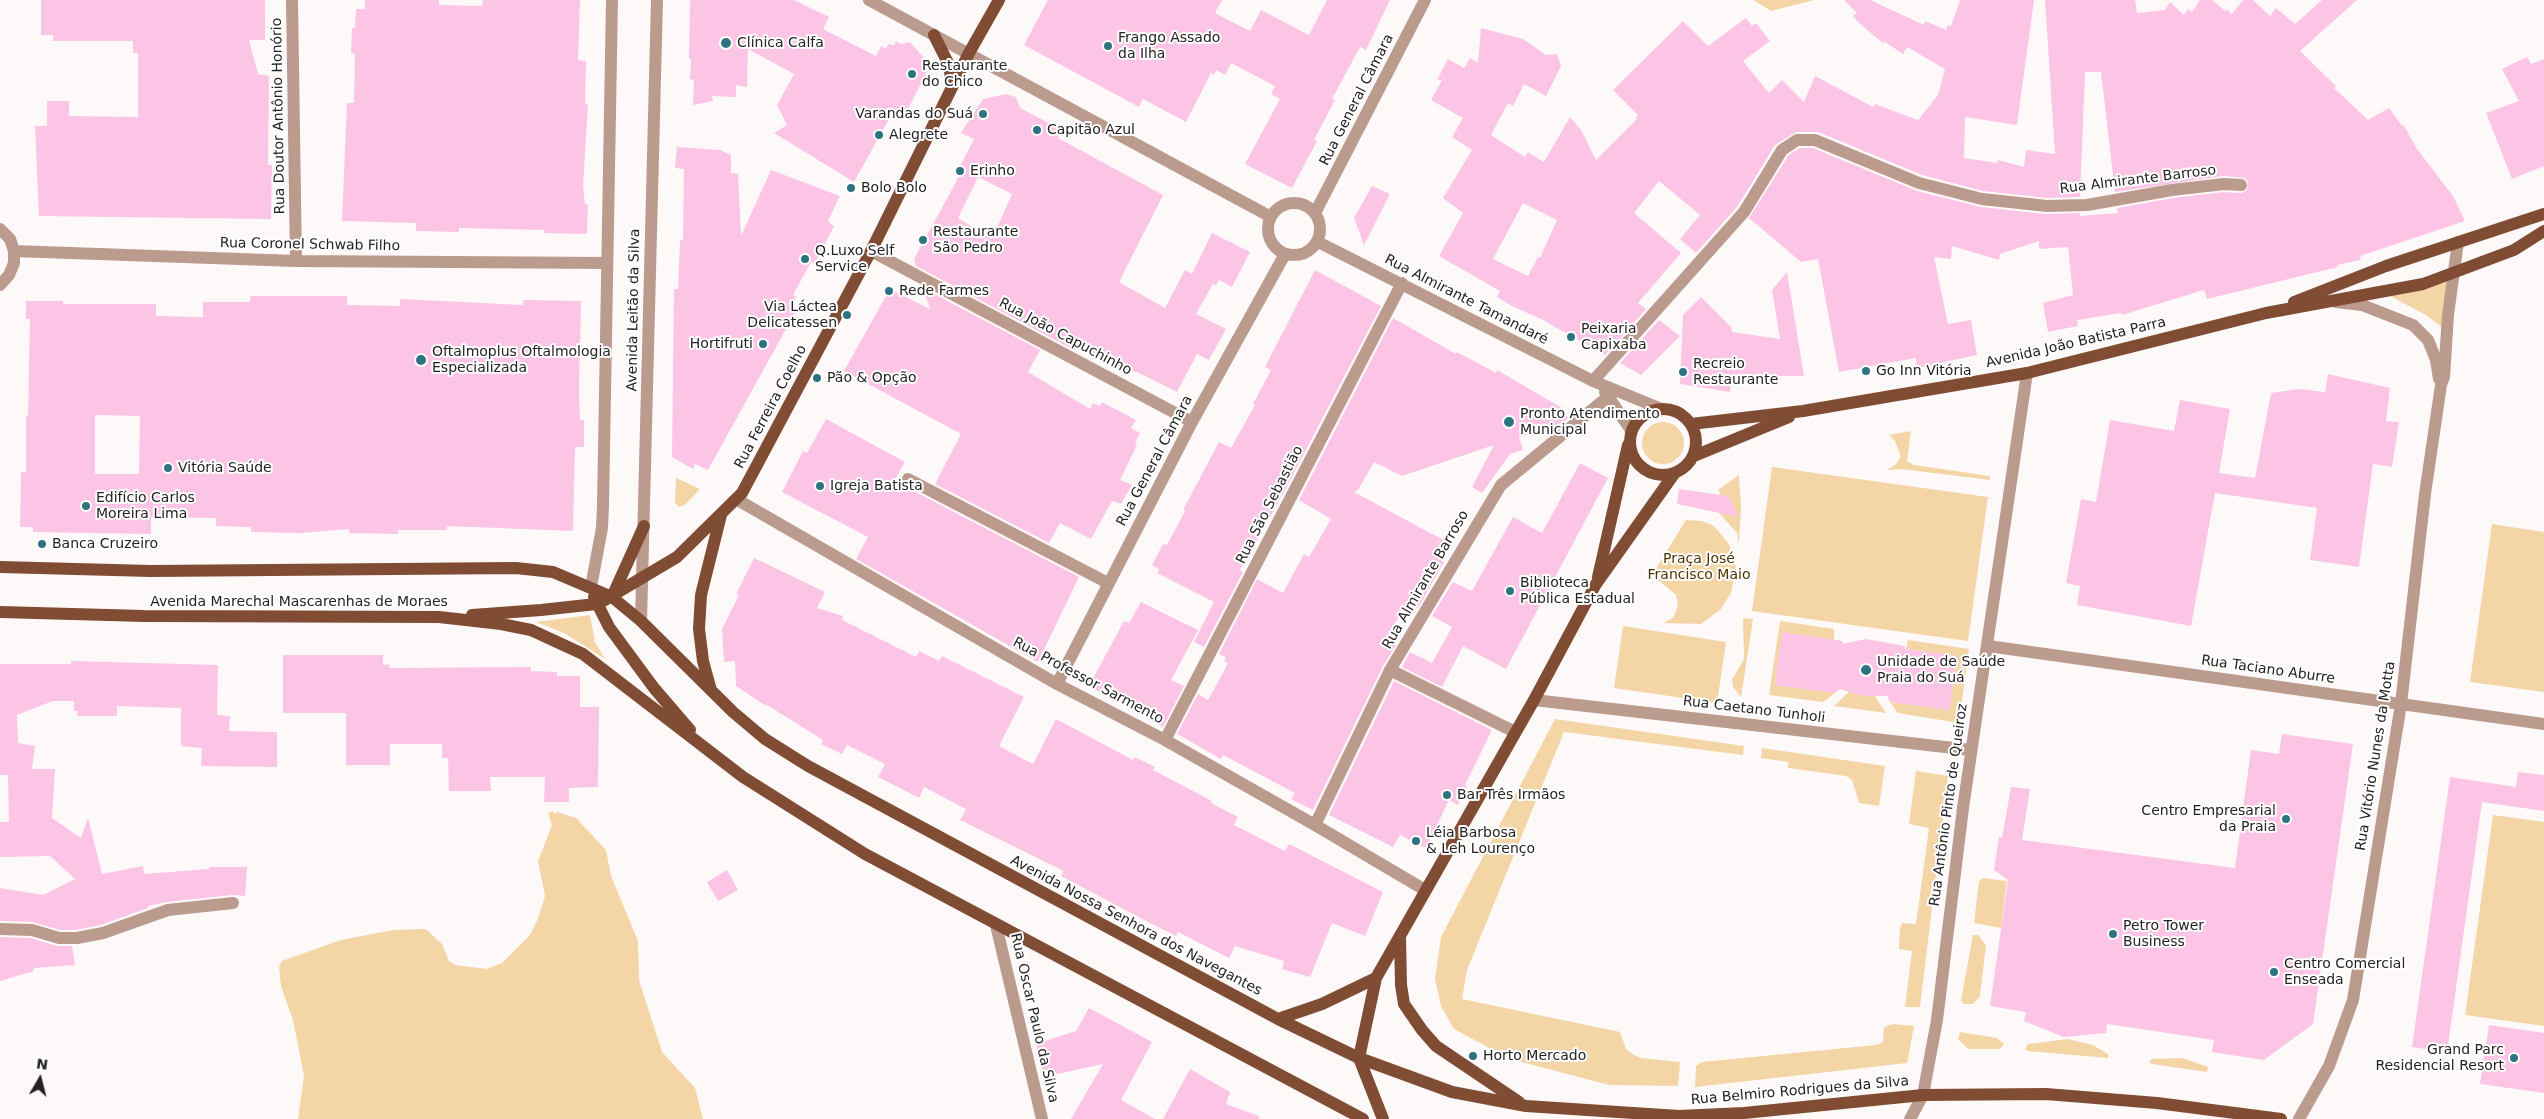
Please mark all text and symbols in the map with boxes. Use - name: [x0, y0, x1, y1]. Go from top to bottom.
- street label: Rua Doutor Antônio Honório: [269, 18, 289, 214]
- place label: Frango Assado da Ilha: [1118, 30, 1220, 62]
- street label: Rua General Câmara: [1316, 31, 1398, 169]
- place label: Clínica Calfa: [737, 35, 824, 51]
- marker: Clínica Calfa: [719, 36, 733, 50]
- marker: Frango Assado da Ilha: [1102, 40, 1114, 52]
- place label: Restaurante do Chico: [922, 58, 1007, 90]
- marker: Restaurante do Chico: [906, 68, 918, 80]
- place label: Varandas do Suá: [855, 106, 973, 122]
- marker: Varandas do Suá: [977, 108, 989, 120]
- place label: Capitão Azul: [1047, 122, 1135, 138]
- marker: Capitão Azul: [1031, 124, 1043, 136]
- place label: Alegrete: [889, 127, 948, 143]
- marker: Alegrete: [873, 129, 885, 141]
- street label: Rua Almirante Barroso: [2059, 162, 2217, 198]
- place label: Erinho: [970, 163, 1015, 179]
- marker: Erinho: [954, 165, 966, 177]
- place label: Bolo Bolo: [861, 180, 927, 196]
- marker: Bolo Bolo: [845, 182, 857, 194]
- place label: Restaurante São Pedro: [933, 224, 1018, 256]
- street label: Avenida Leitão da Silva: [624, 228, 644, 392]
- marker: Restaurante São Pedro: [917, 234, 929, 246]
- street label: Rua Coronel Schwab Filho: [220, 235, 400, 255]
- place label: Q.Luxo Self Service: [815, 243, 894, 276]
- street label: Rua Almirante Tamandaré: [1381, 251, 1551, 349]
- marker: Q.Luxo Self Service: [799, 253, 811, 265]
- place label: Rede Farmes: [899, 283, 989, 299]
- marker: Rede Farmes: [883, 285, 895, 297]
- street label: Rua João Capuchinho: [996, 295, 1134, 379]
- place label: Via Láctea Delicatessen: [747, 299, 837, 332]
- marker: Via Láctea Delicatessen: [841, 309, 853, 321]
- street label: Avenida João Batista Parra: [1984, 314, 2168, 372]
- place label: Peixaria Capixaba: [1581, 321, 1646, 354]
- marker: Peixaria Capixaba: [1565, 331, 1577, 343]
- place label: Hortifruti: [690, 336, 753, 352]
- marker: Hortifruti: [757, 338, 769, 350]
- street label: Rua Ferreira Coelho: [731, 342, 811, 472]
- place label: Oftalmoplus Oftalmologia Especializada: [432, 344, 611, 377]
- marker: Oftalmoplus Oftalmologia Especializada: [414, 353, 428, 367]
- place label: Recreio Restaurante: [1693, 356, 1778, 388]
- place label: Go Inn Vitória: [1876, 363, 1972, 379]
- marker: Go Inn Vitória: [1860, 365, 1872, 377]
- marker: Recreio Restaurante: [1677, 366, 1689, 378]
- place label: Pão & Opção: [827, 370, 917, 386]
- marker: Pão & Opção: [811, 372, 823, 384]
- street label: Rua General Câmara: [1113, 393, 1197, 529]
- place label: Pronto Atendimento Municipal: [1520, 406, 1660, 438]
- marker: Pronto Atendimento Municipal: [1502, 415, 1516, 429]
- street label: Rua São Sebastião: [1233, 443, 1307, 567]
- place label: Vitória Saúde: [178, 460, 272, 476]
- marker: Vitória Saúde: [162, 462, 174, 474]
- place label: Igreja Batista: [830, 478, 923, 494]
- marker: Igreja Batista: [814, 480, 826, 492]
- place label: Edifício Carlos Moreira Lima: [96, 490, 195, 522]
- marker: Edifício Carlos Moreira Lima: [80, 500, 92, 512]
- street label: Rua Almirante Barroso: [1379, 508, 1473, 652]
- place label: Banca Cruzeiro: [52, 536, 158, 552]
- marker: Banca Cruzeiro: [36, 538, 48, 550]
- park label: Praça José Francisco Maio: [1648, 551, 1750, 584]
- place label: Biblioteca Pública Estadual: [1520, 575, 1635, 608]
- marker: Biblioteca Pública Estadual: [1504, 585, 1516, 597]
- street label: Avenida Marechal Mascarenhas de Moraes: [150, 594, 448, 610]
- street label: Rua Professor Sarmento: [1010, 634, 1166, 728]
- street label: Rua Taciano Aburre: [2200, 652, 2336, 688]
- place label: Unidade de Saúde Praia do Suá: [1877, 654, 2005, 686]
- street label: Rua Vitório Nunes da Motta: [2353, 660, 2399, 852]
- marker: Unidade de Saúde Praia do Suá: [1859, 663, 1873, 677]
- street label: Rua Caetano Tunholi: [1682, 693, 1826, 727]
- street label: Rua Antônio Pinto de Queiroz: [1926, 703, 1972, 907]
- place label: Bar Três Irmãos: [1457, 787, 1565, 803]
- marker: Bar Três Irmãos: [1441, 789, 1453, 801]
- place label: Centro Empresarial da Praia: [2141, 803, 2276, 836]
- marker: Centro Empresarial da Praia: [2280, 813, 2292, 825]
- place label: Léia Barbosa & Leh Lourenço: [1426, 825, 1535, 858]
- marker: Léia Barbosa & Leh Lourenço: [1410, 835, 1422, 847]
- street label: Avenida Nossa Senhora dos Navegantes: [1007, 852, 1265, 1000]
- place label: Petro Tower Business: [2123, 918, 2204, 950]
- marker: Petro Tower Business: [2107, 928, 2119, 940]
- street label: Rua Oscar Paulo da Silva: [1006, 932, 1062, 1104]
- place label: Centro Comercial Enseada: [2284, 956, 2405, 989]
- marker: Centro Comercial Enseada: [2268, 966, 2280, 978]
- place label: Grand Parc Residencial Resort: [2375, 1042, 2504, 1074]
- place label: Horto Mercado: [1483, 1048, 1586, 1064]
- marker: Horto Mercado: [1467, 1050, 1479, 1062]
- marker: Grand Parc Residencial Resort: [2508, 1052, 2520, 1064]
- north arrow: [15, 1054, 65, 1104]
- text: N: [35, 1055, 49, 1073]
- street label: Rua Belmiro Rodrigues da Silva: [1690, 1073, 1910, 1109]

